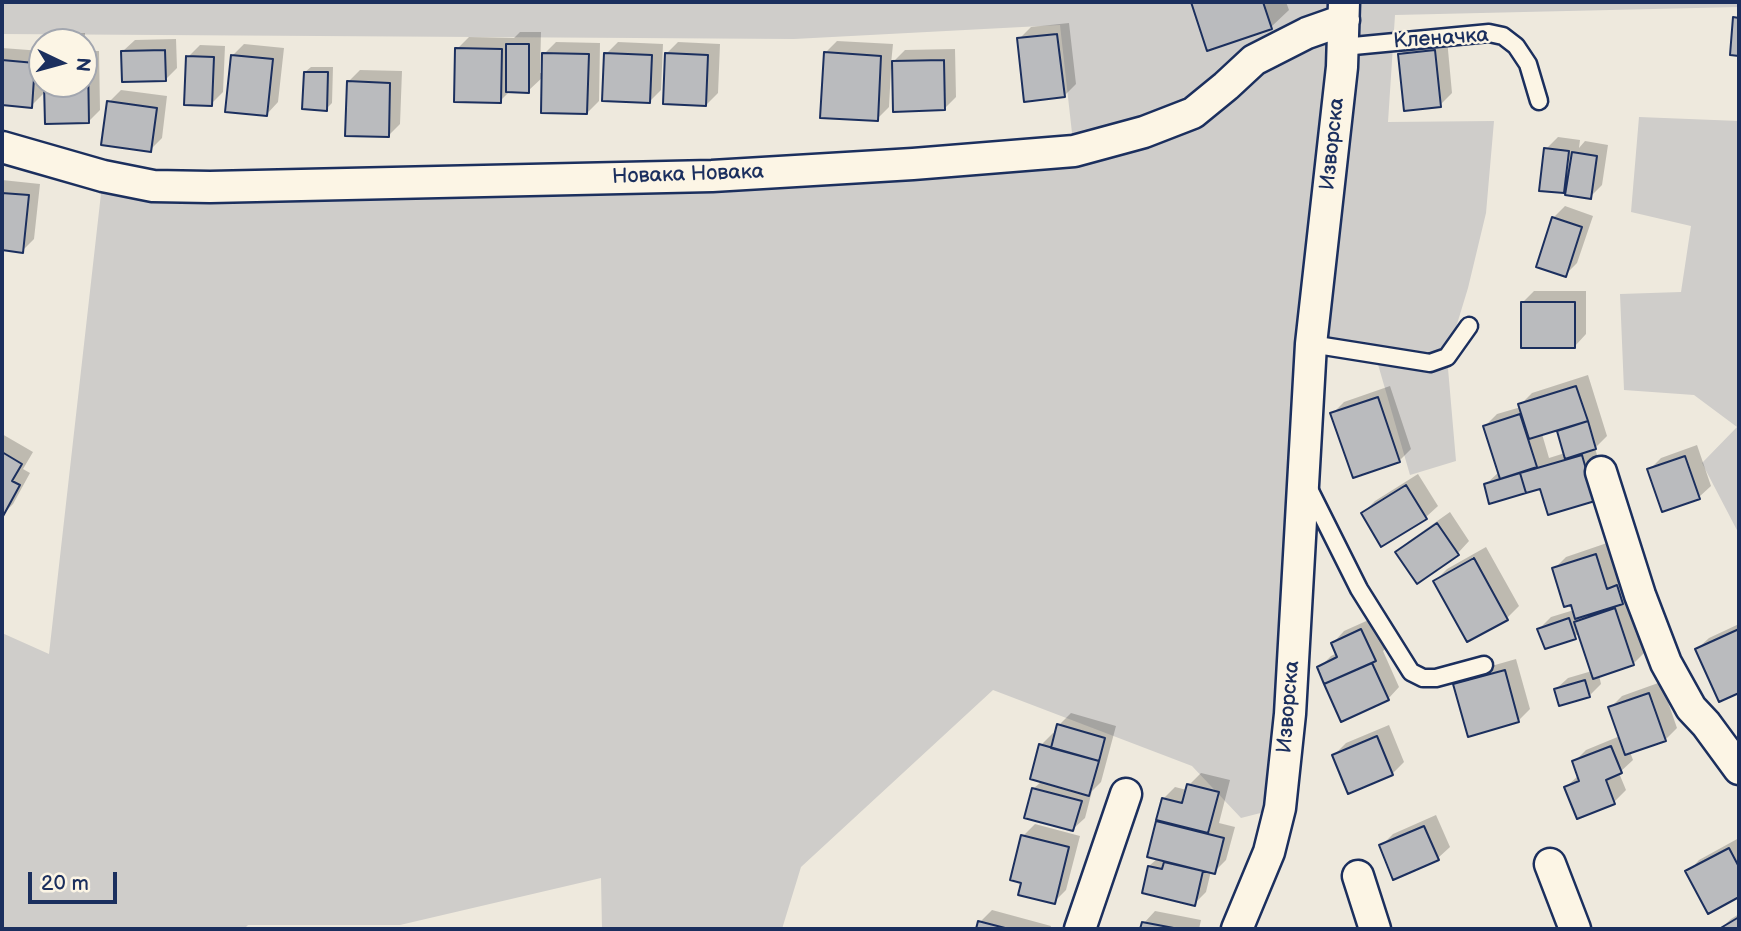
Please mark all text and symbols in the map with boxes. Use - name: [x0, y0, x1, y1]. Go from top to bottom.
- street label: Кленачка: [1392, 23, 1490, 55]
- north arrow: [28, 28, 98, 98]
- text: N: [70, 57, 95, 73]
- street label: Изворска: [1316, 96, 1350, 192]
- street label: Новака Новака: [612, 160, 764, 190]
- street label: Изворска: [1272, 660, 1306, 754]
- scale bar: [32, 858, 121, 902]
- text: 20 m: [41, 871, 89, 896]

